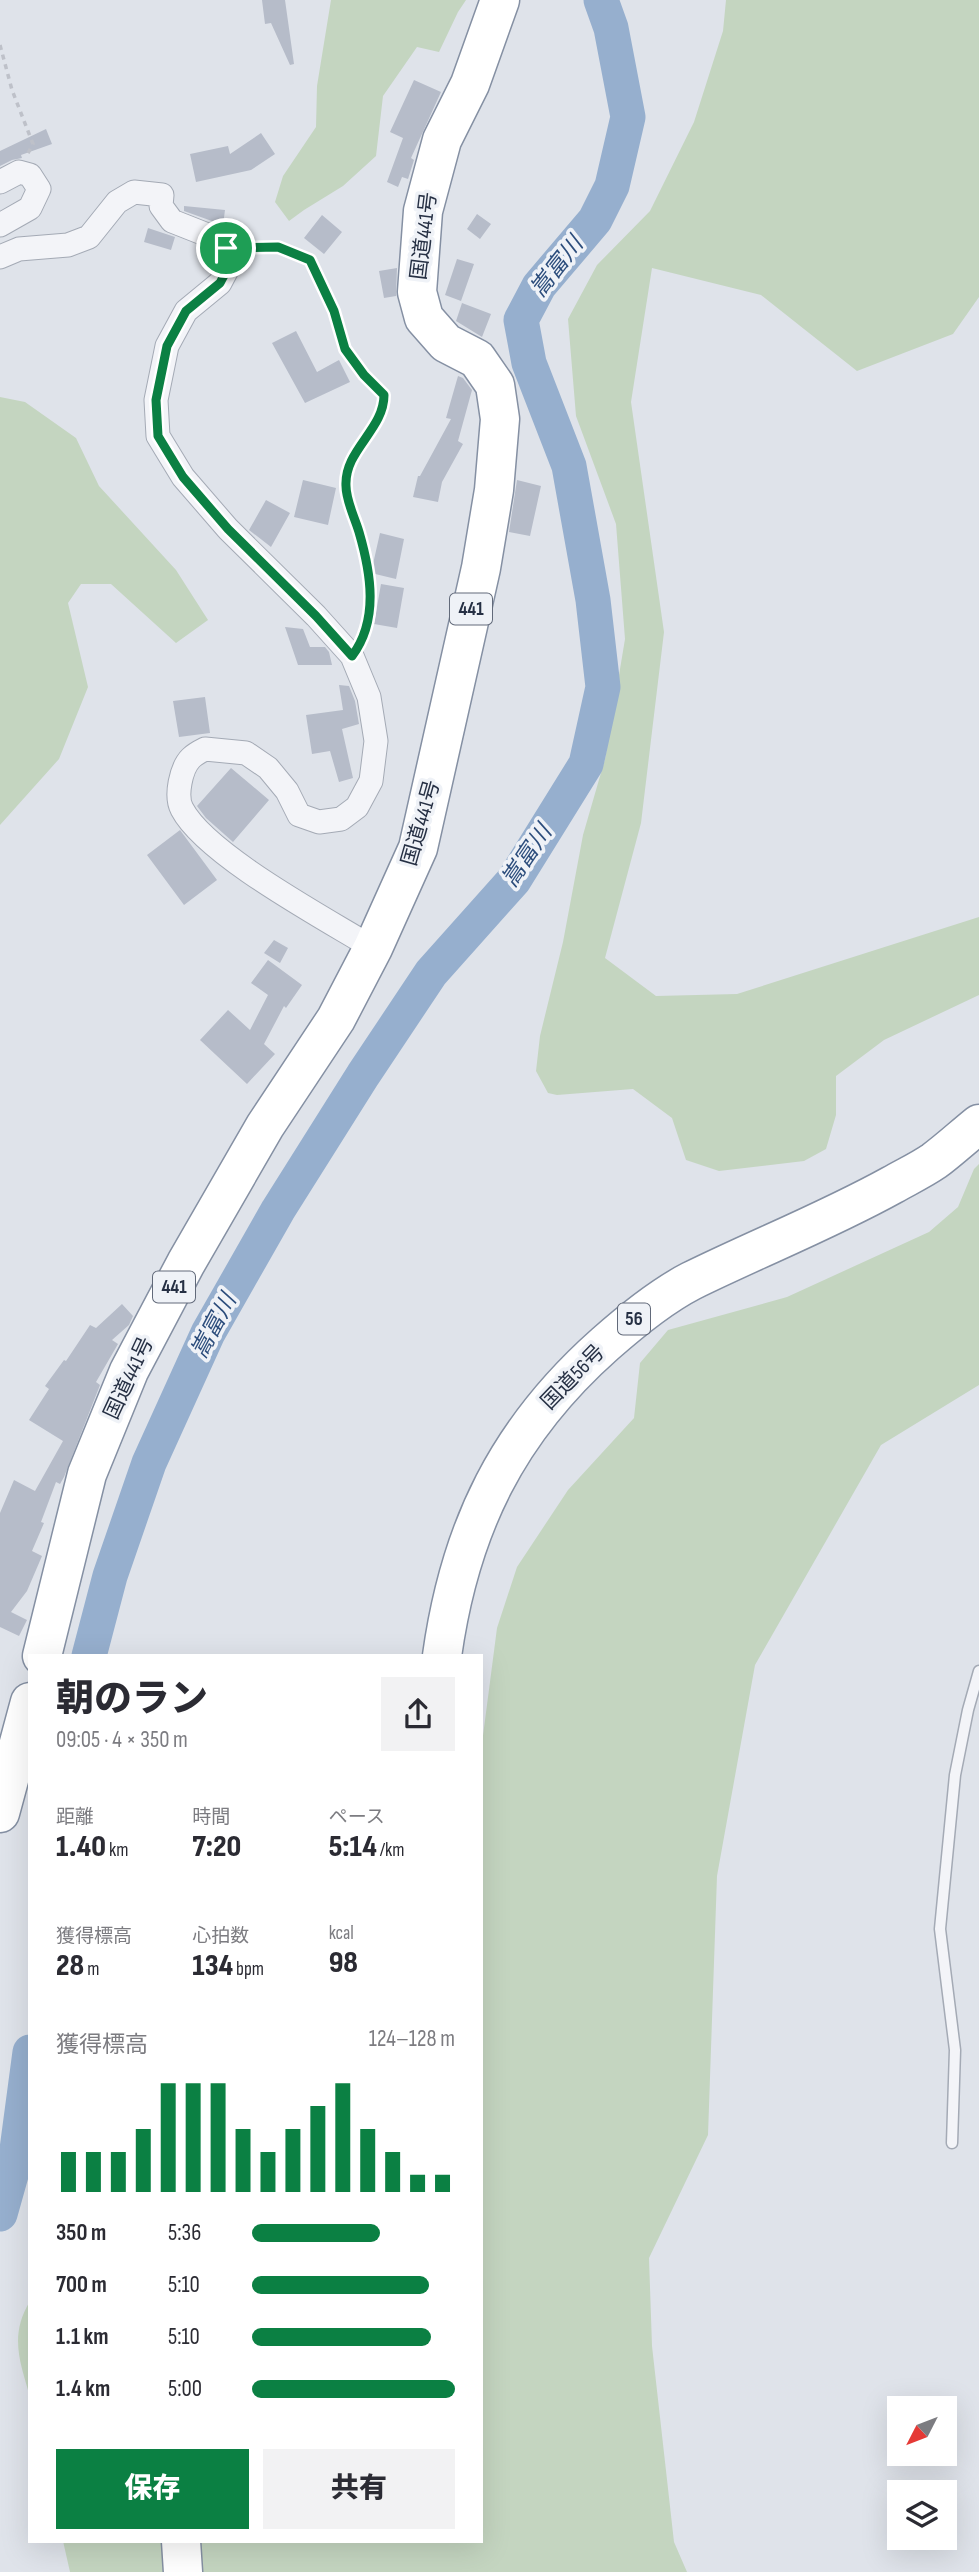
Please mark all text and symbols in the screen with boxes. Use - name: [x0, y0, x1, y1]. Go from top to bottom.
- street label: 国道441号: [406, 191, 442, 281]
- pin: [196, 218, 256, 278]
- icon: arrive: [207, 229, 245, 267]
- water label: 嵩富川: [525, 229, 591, 303]
- road number: 441: [450, 594, 492, 624]
- street label: 国道441号: [397, 777, 445, 869]
- water label: 嵩富川: [496, 817, 560, 892]
- road number: 441: [153, 1272, 195, 1302]
- water label: 嵩富川: [185, 1286, 244, 1363]
- road number: 56: [618, 1303, 650, 1334]
- street label: 国道441号: [99, 1333, 159, 1423]
- street label: 国道56号: [536, 1339, 610, 1415]
- text: 朝のラン: [56, 1677, 208, 1722]
- button: share: [381, 1677, 455, 1751]
- text: 09:05 · 4 × 350 m: [56, 1726, 188, 1754]
- text: 距離: [56, 1806, 94, 1829]
- text: 時間: [192, 1806, 230, 1829]
- text: ペース: [329, 1806, 385, 1829]
- text: 1.40: [56, 1829, 106, 1865]
- text: 7:20: [192, 1829, 241, 1865]
- text: 5:14: [329, 1829, 377, 1865]
- text: km: [106, 1839, 128, 1862]
- text: /km: [377, 1839, 405, 1862]
- text: kcal: [329, 1922, 354, 1945]
- text: 獲得標高: [56, 1925, 132, 1948]
- text: 心拍数: [192, 1925, 249, 1948]
- text: 98: [329, 1945, 358, 1981]
- text: 28: [56, 1948, 84, 1984]
- text: 134: [192, 1948, 233, 1984]
- text: m: [84, 1958, 99, 1981]
- text: bpm: [233, 1958, 264, 1981]
- text: 124–128 m: [369, 2025, 455, 2053]
- text: 獲得標高: [56, 2031, 148, 2059]
- text: 350 m: [56, 2219, 106, 2247]
- text: 5:36: [168, 2219, 201, 2247]
- text: 700 m: [56, 2271, 107, 2299]
- text: 5:10: [168, 2271, 200, 2299]
- text: 1.1 km: [56, 2323, 109, 2351]
- text: 5:10: [168, 2323, 200, 2351]
- text: 1.4 km: [56, 2375, 110, 2403]
- text: 5:00: [168, 2375, 202, 2403]
- north arrow: [887, 2396, 957, 2466]
- map controls: [887, 2396, 957, 2550]
- button: 保存: [56, 2449, 249, 2529]
- button: 共有: [263, 2449, 455, 2529]
- button: layers: [887, 2480, 957, 2550]

